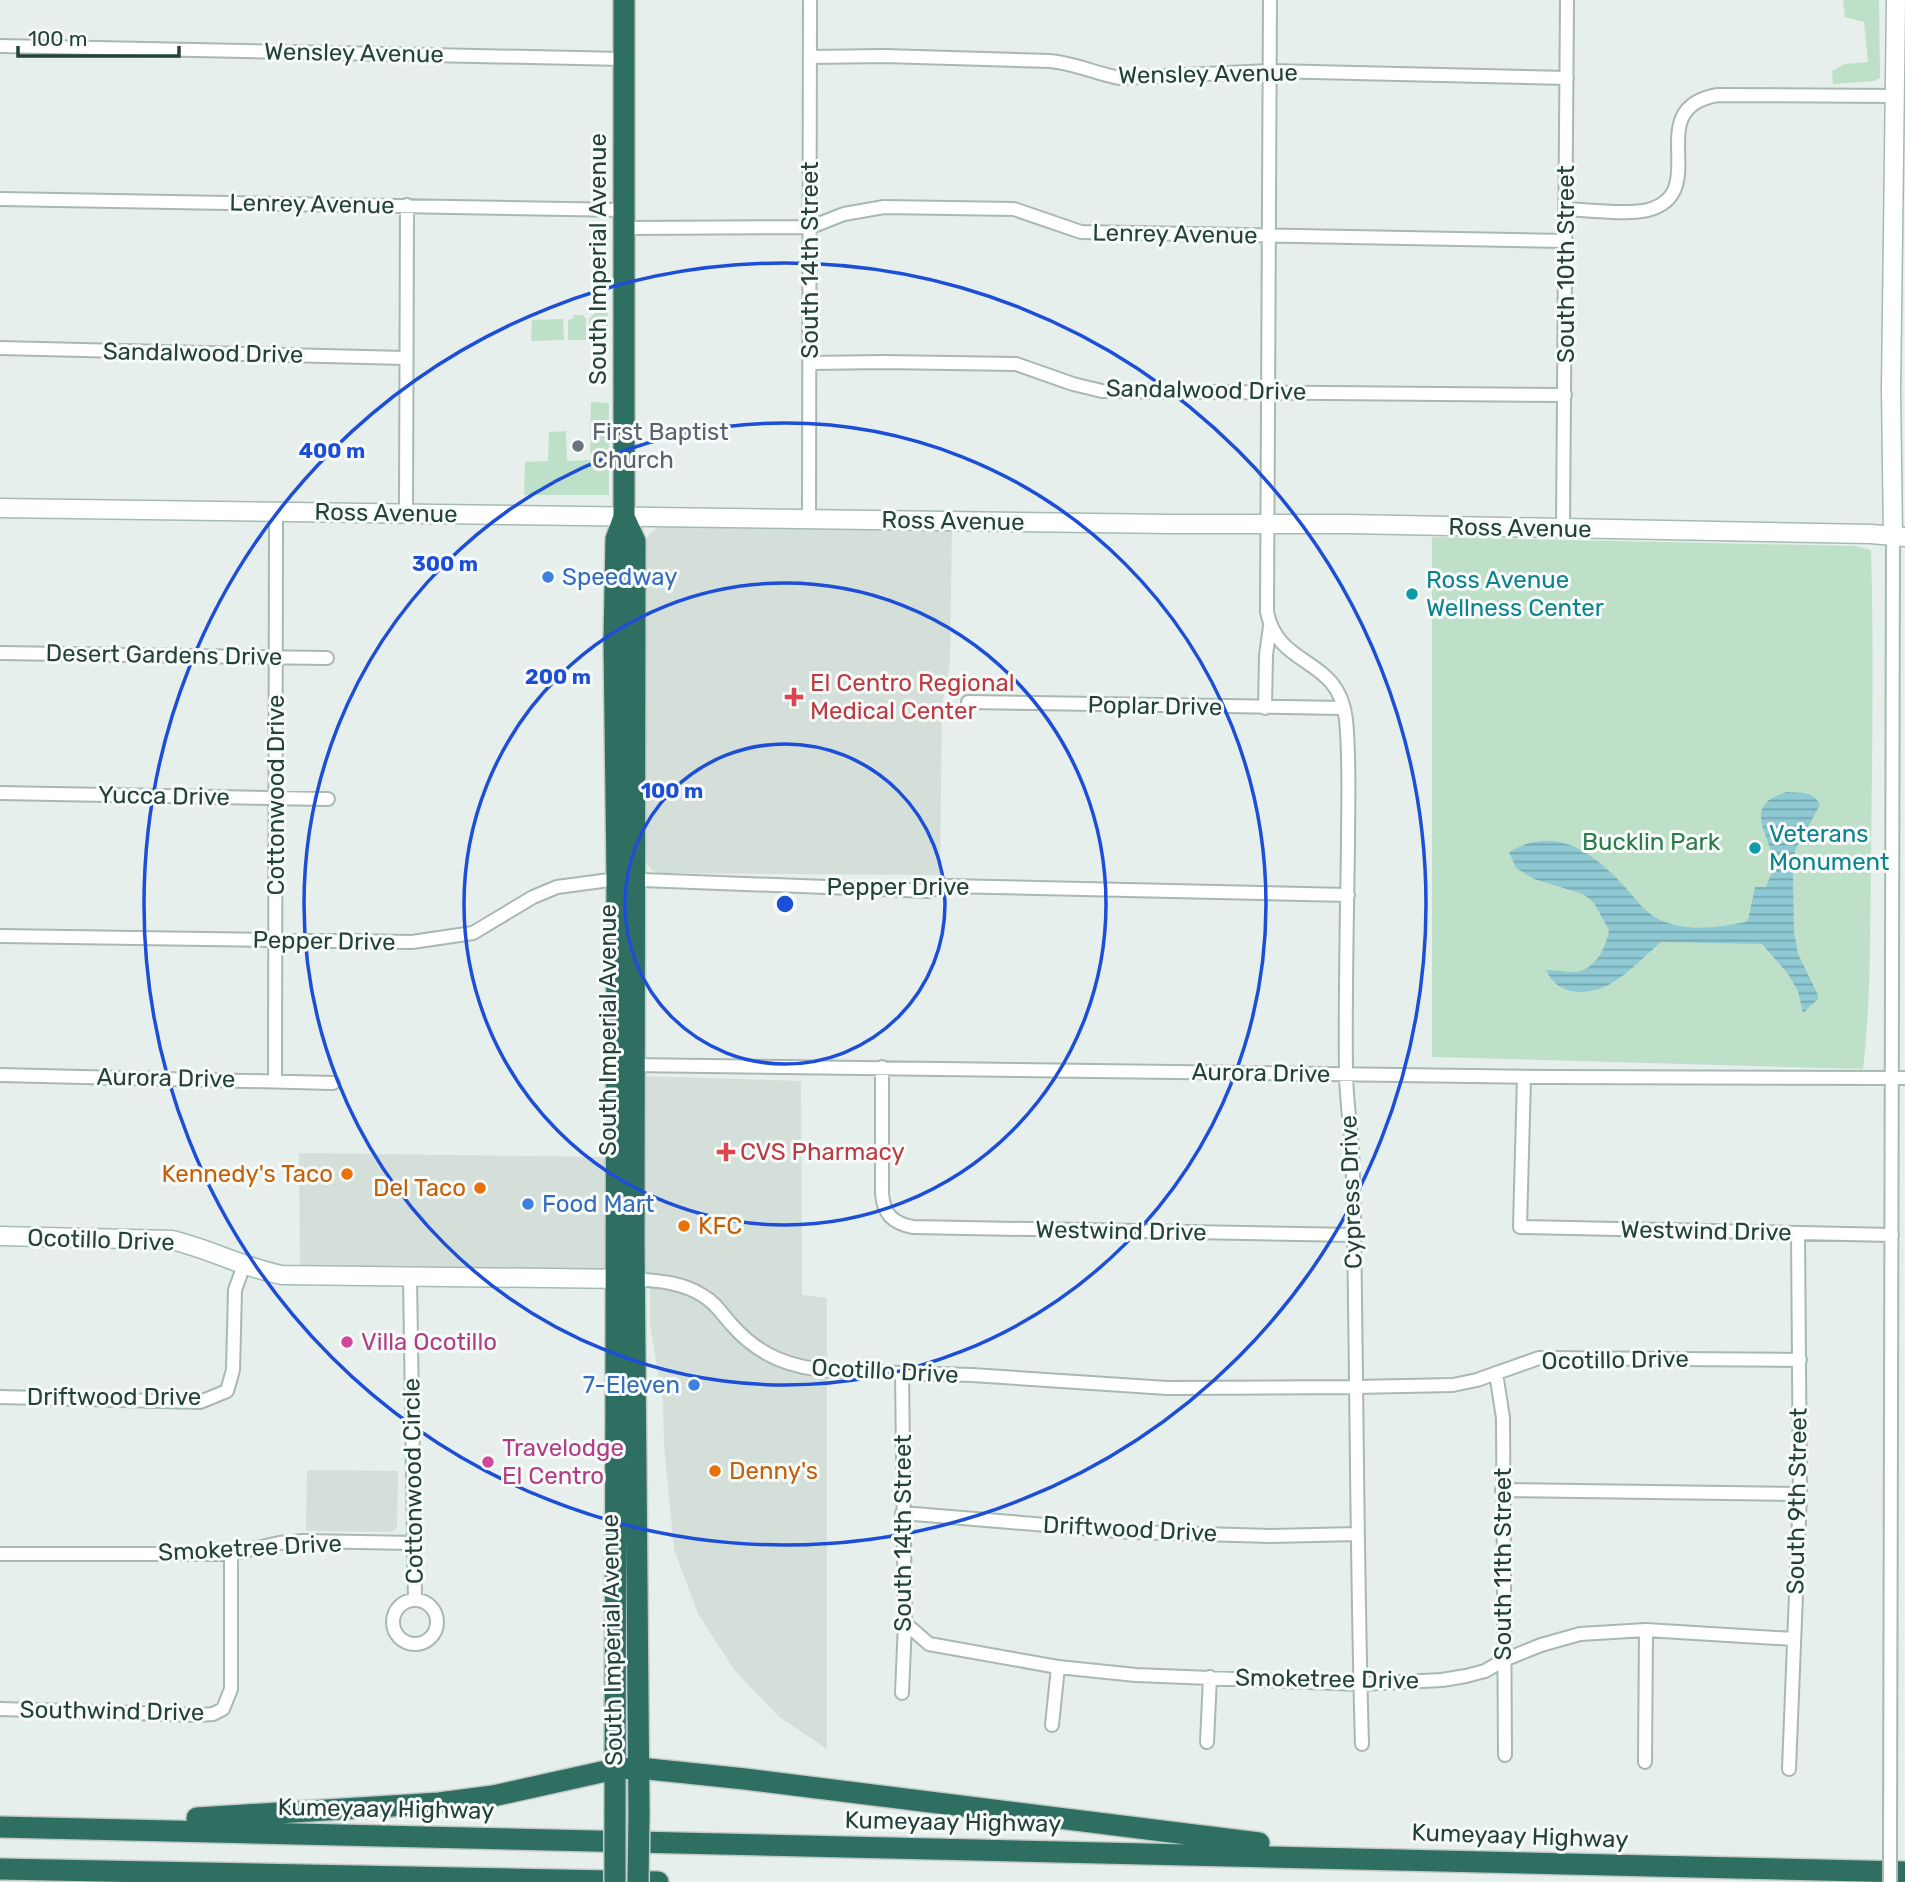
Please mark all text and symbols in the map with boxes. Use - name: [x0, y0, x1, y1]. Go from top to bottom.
- scale bar: [18, 14, 178, 58]
- text: 100 m: [28, 26, 87, 51]
- street label: Wensley Avenue: [264, 37, 444, 69]
- street label: Wensley Avenue: [1118, 58, 1298, 90]
- street label: South Imperial Avenue: [584, 133, 612, 385]
- street label: South 14th Street: [796, 161, 824, 359]
- street label: South 10th Street: [1552, 165, 1580, 363]
- street label: Lenrey Avenue: [229, 189, 395, 219]
- street label: Lenrey Avenue: [1092, 219, 1258, 249]
- street label: Sandalwood Drive: [103, 337, 303, 369]
- street label: Sandalwood Drive: [1106, 374, 1306, 406]
- place label: First Baptist Church: [592, 418, 729, 474]
- text: 400 m: [299, 438, 365, 463]
- marker: First Baptist Church: [570, 438, 586, 454]
- street label: Ross Avenue: [314, 498, 458, 528]
- street label: Ross Avenue: [881, 506, 1025, 536]
- street label: Ross Avenue: [1448, 513, 1592, 543]
- text: 300 m: [412, 551, 478, 576]
- place label: Speedway: [562, 563, 678, 591]
- place label: Ross Avenue Wellness Center: [1426, 566, 1604, 622]
- marker: Speedway: [540, 569, 556, 585]
- marker: Ross Avenue Wellness Center: [1404, 586, 1420, 602]
- street label: Desert Gardens Drive: [45, 639, 283, 671]
- text: 200 m: [525, 664, 591, 689]
- place label: El Centro Regional Medical Center: [810, 669, 1015, 725]
- marker: El Centro Regional Medical Center: [784, 687, 804, 707]
- street label: Poplar Drive: [1087, 691, 1223, 721]
- street label: Cottonwood Drive: [262, 695, 290, 895]
- text: 100 m: [641, 778, 703, 803]
- street label: Yucca Drive: [98, 781, 230, 811]
- place label: Veterans Monument: [1769, 820, 1889, 876]
- park label: Bucklin Park: [1582, 828, 1721, 856]
- marker: Veterans Monument: [1747, 840, 1763, 856]
- street label: Pepper Drive: [827, 873, 969, 901]
- centre of rings: [773, 892, 797, 916]
- street label: South Imperial Avenue: [594, 904, 622, 1156]
- street label: Pepper Drive: [252, 926, 396, 956]
- street label: Aurora Drive: [1191, 1058, 1331, 1088]
- street label: Aurora Drive: [96, 1063, 236, 1093]
- street label: Cypress Drive: [1334, 1115, 1368, 1269]
- place label: CVS Pharmacy: [740, 1138, 905, 1166]
- marker: CVS Pharmacy: [718, 1144, 734, 1160]
- place label: Kennedy's Taco: [162, 1160, 333, 1188]
- marker: Kennedy's Taco: [339, 1166, 355, 1182]
- place label: Del Taco: [373, 1174, 466, 1202]
- marker: Del Taco: [472, 1180, 488, 1196]
- place label: Food Mart: [542, 1190, 654, 1218]
- marker: Food Mart: [520, 1196, 536, 1212]
- place label: KFC: [698, 1212, 742, 1240]
- street label: Westwind Drive: [1035, 1216, 1207, 1246]
- street label: Westwind Drive: [1620, 1216, 1792, 1246]
- marker: KFC: [676, 1218, 692, 1234]
- street label: Ocotillo Drive: [27, 1223, 175, 1257]
- place label: Villa Ocotillo: [361, 1328, 497, 1356]
- marker: Villa Ocotillo: [339, 1334, 355, 1350]
- street label: Ocotillo Drive: [1541, 1345, 1689, 1375]
- street label: Ocotillo Drive: [811, 1353, 959, 1389]
- place label: 7-Eleven: [583, 1371, 680, 1399]
- marker: 7-Eleven: [686, 1377, 702, 1393]
- street label: Cottonwood Circle: [397, 1378, 429, 1584]
- street label: Driftwood Drive: [27, 1383, 201, 1411]
- street label: South 9th Street: [1781, 1408, 1813, 1594]
- place label: Travelodge El Centro: [502, 1434, 624, 1490]
- street label: South 14th Street: [889, 1434, 917, 1632]
- marker: Travelodge El Centro: [480, 1454, 496, 1470]
- place label: Denny's: [729, 1457, 818, 1485]
- marker: Denny's: [707, 1463, 723, 1479]
- street label: South 11th Street: [1489, 1468, 1517, 1660]
- street label: Driftwood Drive: [1042, 1510, 1218, 1548]
- street label: South Imperial Avenue: [596, 1514, 628, 1766]
- street label: Smoketree Drive: [157, 1529, 343, 1567]
- street label: Smoketree Drive: [1235, 1663, 1419, 1695]
- street label: Southwind Drive: [20, 1695, 204, 1727]
- street label: Kumeyaay Highway: [277, 1793, 495, 1825]
- street label: Kumeyaay Highway: [844, 1806, 1062, 1838]
- street label: Kumeyaay Highway: [1411, 1818, 1629, 1854]

